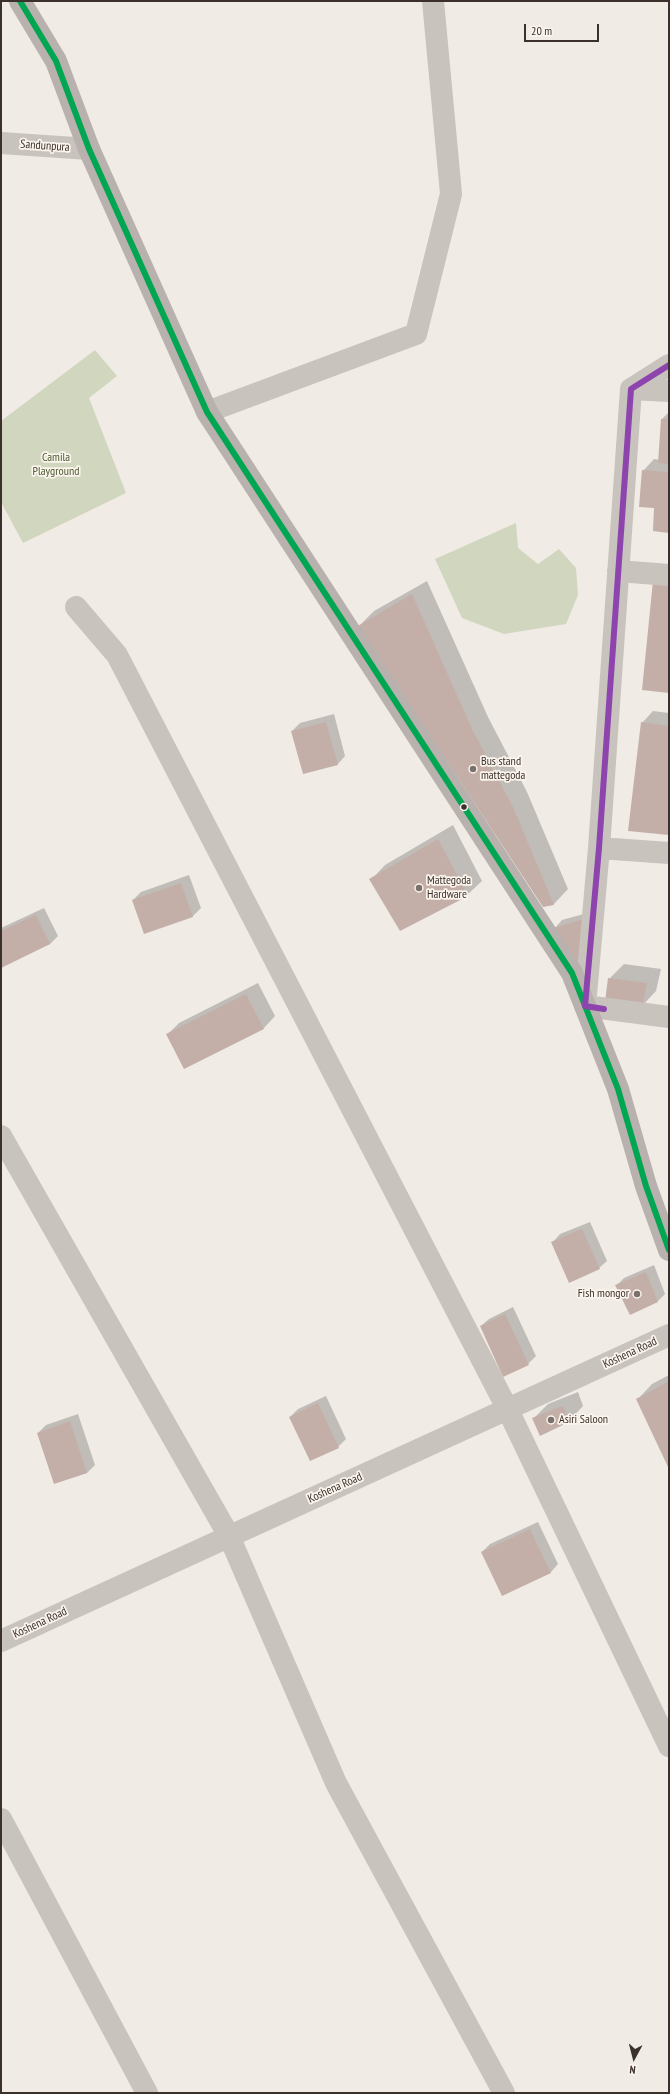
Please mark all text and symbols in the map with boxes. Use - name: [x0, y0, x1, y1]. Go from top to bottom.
- scale bar: [526, 16, 601, 42]
- text: 20 m: [531, 23, 552, 38]
- street label: Sandunpura: [20, 137, 70, 155]
- park label: Camila Playground: [33, 451, 79, 479]
- place label: Bus stand mattegoda: [481, 755, 525, 783]
- marker: Bus stand mattegoda: [468, 764, 478, 774]
- unlabelled marker: [459, 802, 469, 812]
- place label: Mattegoda Hardware: [427, 874, 471, 902]
- marker: Mattegoda Hardware: [414, 883, 424, 893]
- place label: Fish mongor: [578, 1287, 629, 1301]
- marker: Fish mongor: [632, 1289, 642, 1299]
- street label: Koshena Road: [601, 1334, 659, 1372]
- place label: Asiri Saloon: [559, 1413, 608, 1427]
- marker: Asiri Saloon: [546, 1415, 556, 1425]
- street label: Koshena Road: [306, 1470, 364, 1506]
- street label: Koshena Road: [11, 1604, 69, 1642]
- north arrow: [614, 2038, 654, 2078]
- text: N: [629, 2063, 636, 2077]

